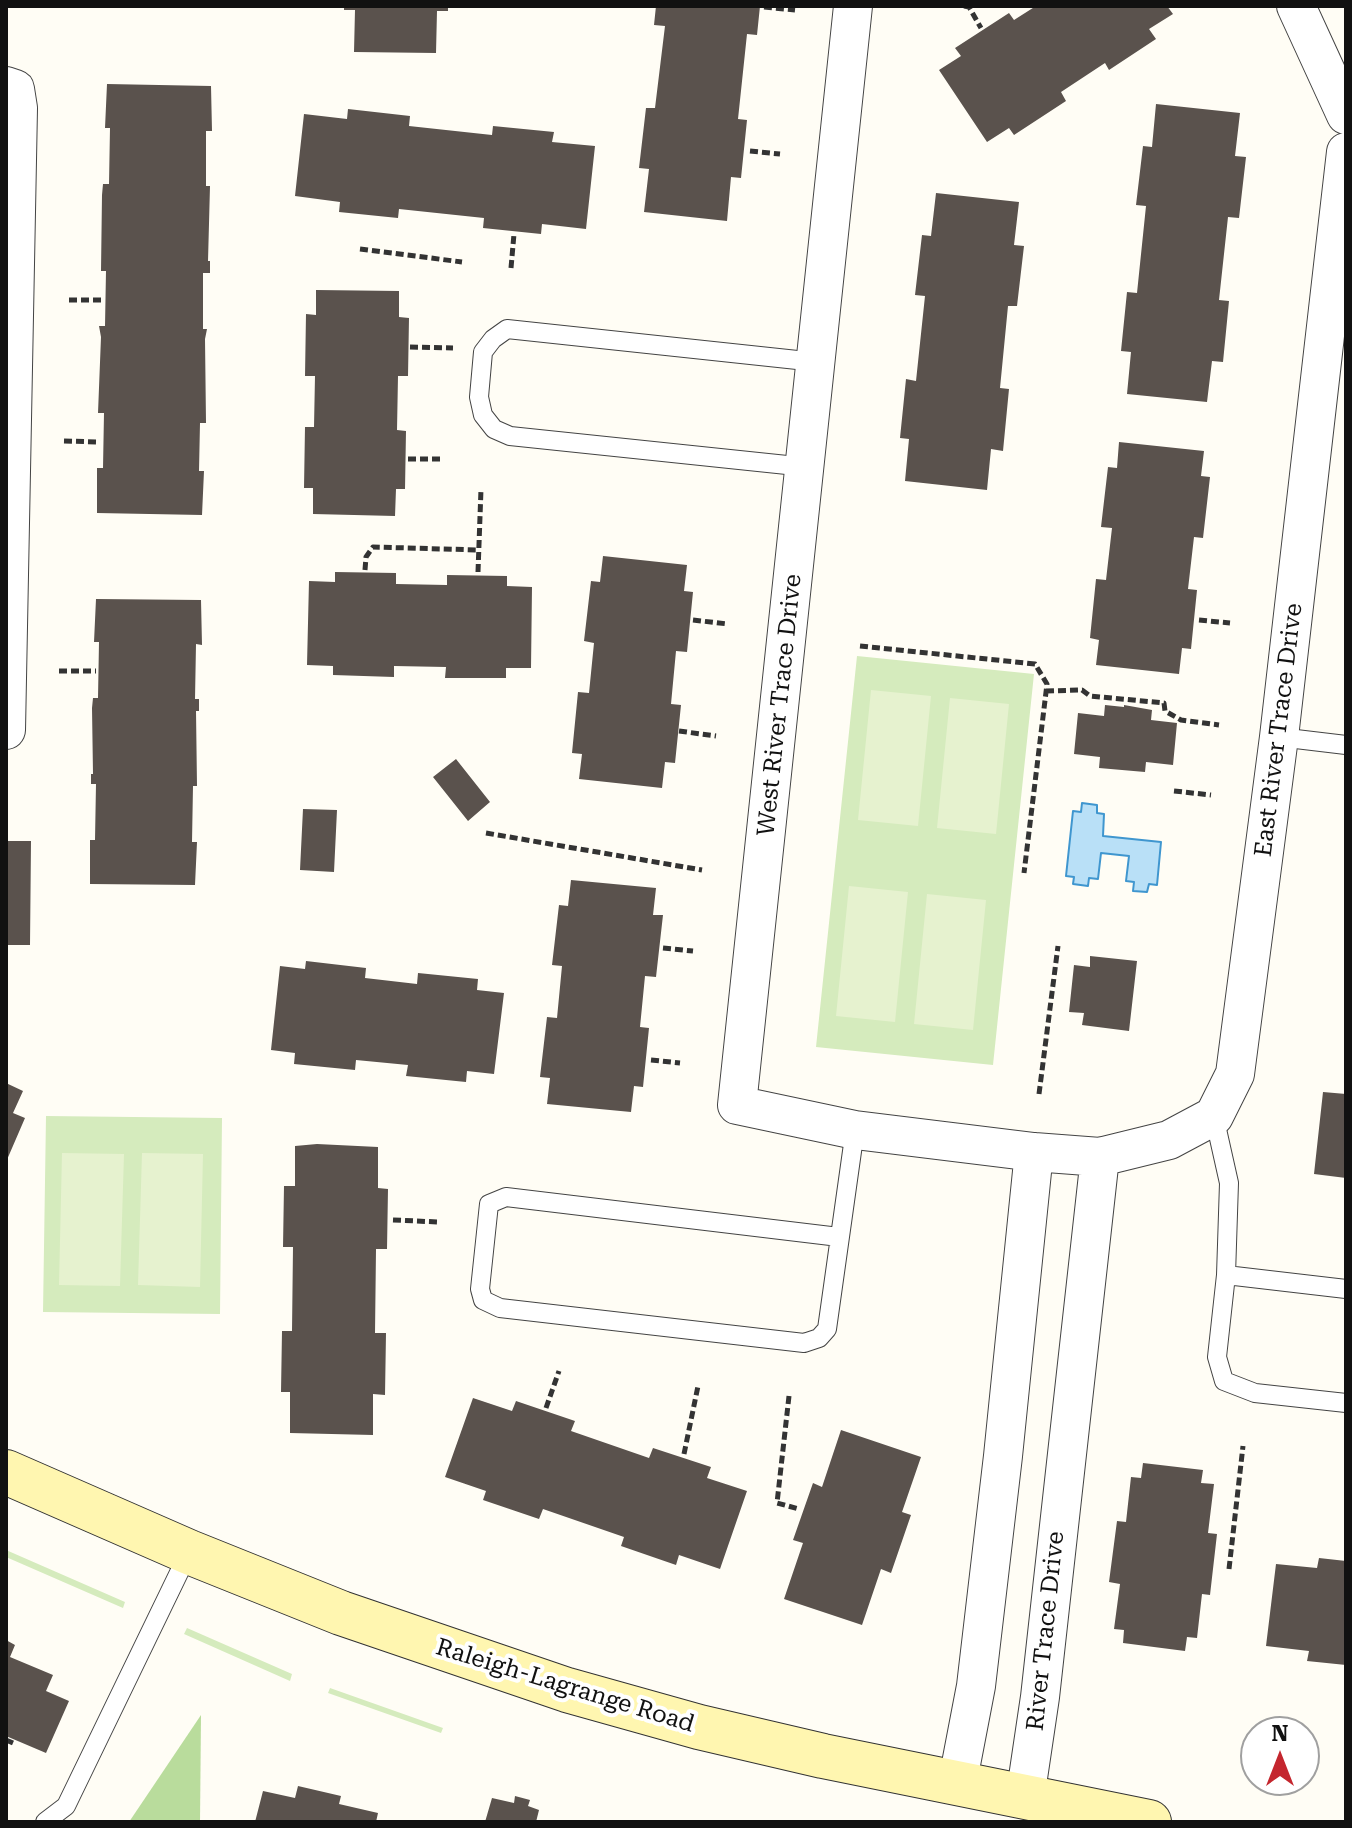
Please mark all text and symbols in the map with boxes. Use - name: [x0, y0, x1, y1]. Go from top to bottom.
- street label: West River Trace Drive: [752, 573, 808, 837]
- street label: East River Trace Drive: [1249, 602, 1309, 858]
- street label: River Trace Drive: [1021, 1530, 1071, 1732]
- street label: Raleigh-Lagrange Road: [432, 1633, 698, 1739]
- north arrow: [1240, 1716, 1320, 1796]
- text: N: [1272, 1721, 1288, 1746]

